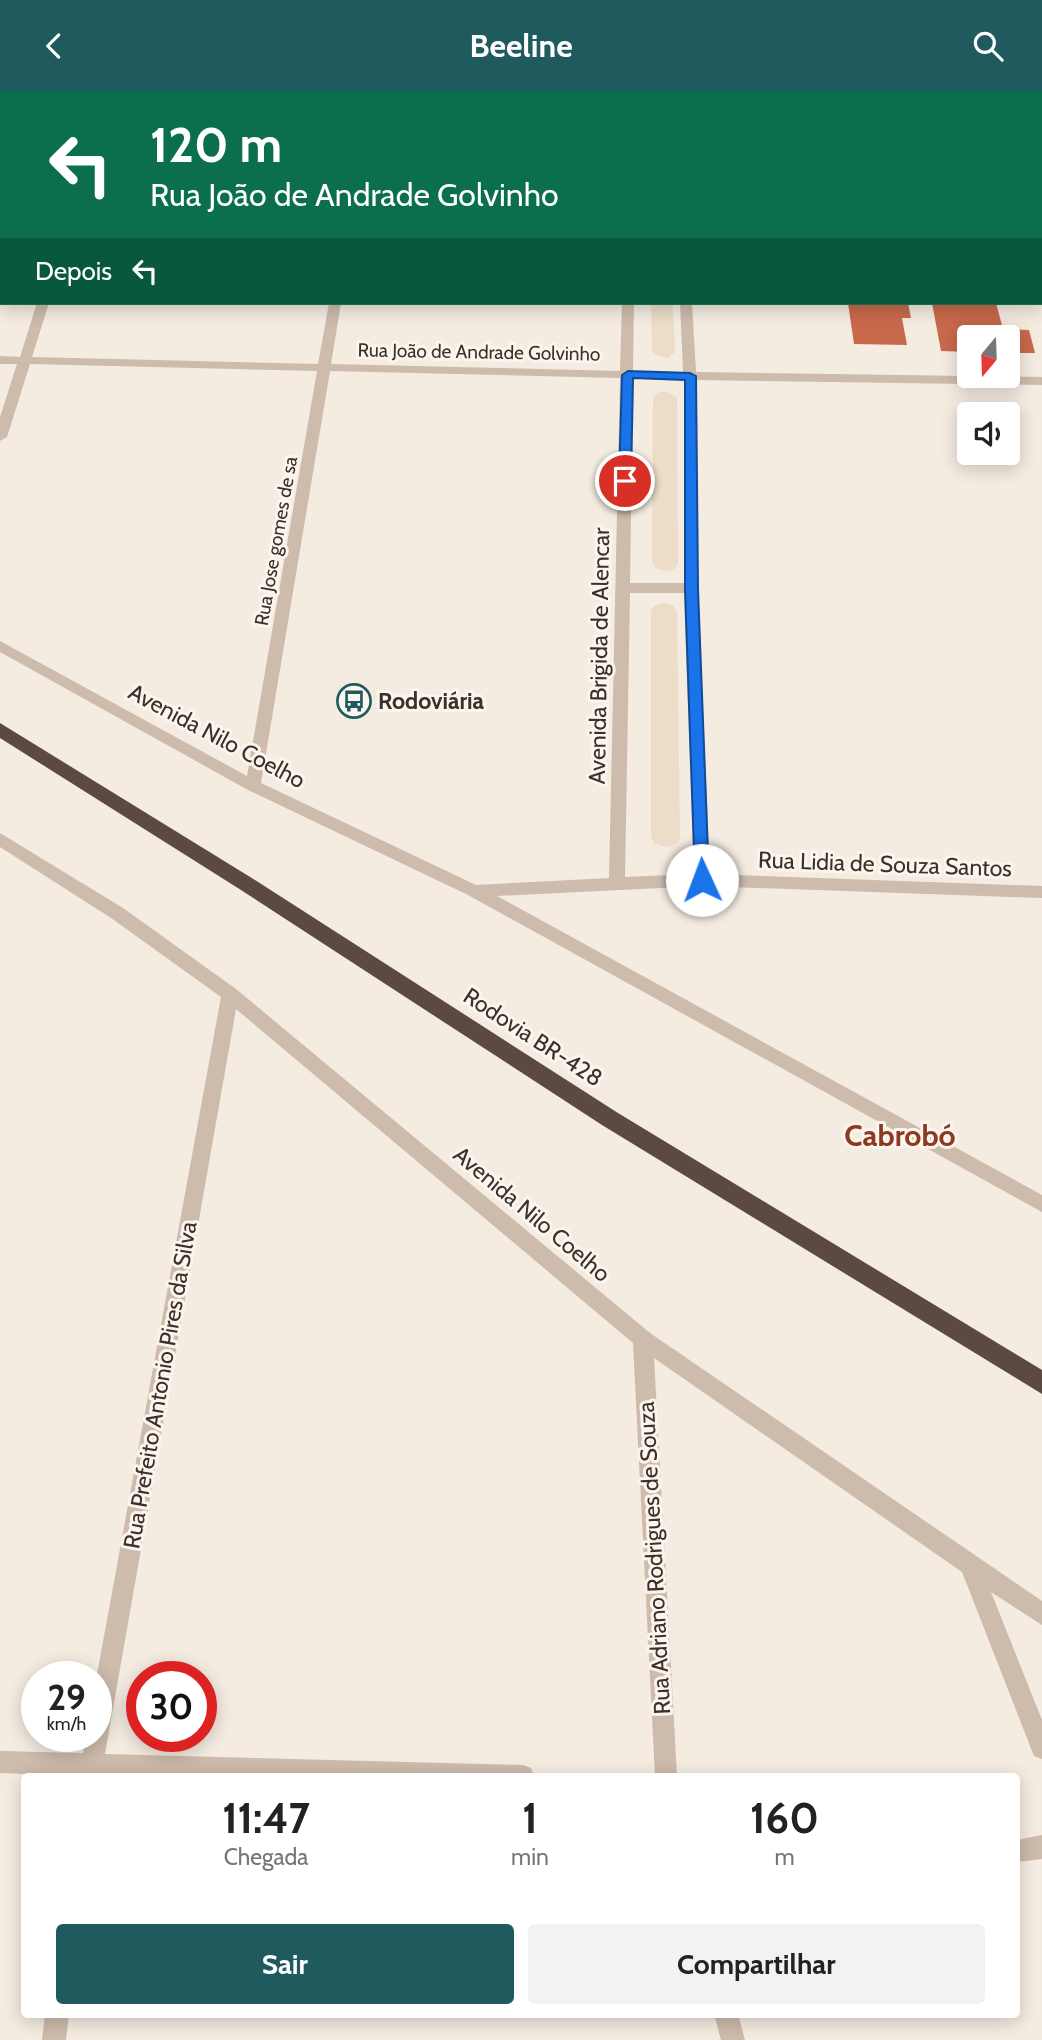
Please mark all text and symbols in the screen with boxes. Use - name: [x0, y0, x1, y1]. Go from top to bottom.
- text: Beeline: [469, 26, 573, 65]
- icon: back: [35, 27, 73, 65]
- icon: search: [969, 27, 1007, 65]
- text: 120 m: [150, 115, 282, 174]
- icon: left: [35, 119, 126, 210]
- text: Rua João de Andrade Golvinho: [150, 175, 559, 214]
- icon: left: [126, 252, 164, 290]
- text: Depois: [35, 255, 112, 287]
- north arrow: [957, 325, 1020, 389]
- map controls: [957, 325, 1020, 465]
- street label: Rua João de Andrade Golvinho: [357, 338, 601, 366]
- button: sound: [957, 402, 1020, 465]
- pin: [595, 451, 655, 511]
- street label: Rua Jose gomes de sa: [250, 455, 302, 627]
- icon: arrive: [606, 462, 644, 500]
- street label: Avenida Brigida de Alencar: [583, 527, 615, 785]
- street label: Avenida Nilo Coelho: [124, 678, 310, 794]
- bus stop icon: Rodoviária: [335, 682, 373, 720]
- place label: Rodoviária: [378, 687, 485, 715]
- position arrow: [665, 843, 739, 917]
- street label: Rua Lidia de Souza Santos: [758, 846, 1012, 882]
- street label: Rodovia BR-428: [458, 982, 608, 1092]
- district label: Cabrobó: [844, 1117, 956, 1154]
- street label: Avenida Nilo Coelho: [448, 1140, 616, 1288]
- street label: Rua Prefeito Antonio Pires da Silva: [117, 1219, 203, 1551]
- street label: Rua Adriano Rodrigues de Souza: [632, 1401, 676, 1715]
- speed limit sign: 30: [126, 1661, 217, 1752]
- text: 29: [47, 1676, 86, 1719]
- text: km/h: [47, 1713, 86, 1735]
- text: 11:47: [222, 1792, 310, 1844]
- text: 1: [522, 1792, 538, 1844]
- text: 160: [750, 1792, 819, 1844]
- text: Chegada: [224, 1843, 308, 1871]
- text: min: [511, 1843, 549, 1871]
- text: m: [774, 1843, 795, 1871]
- button: Sair: [56, 1924, 514, 2004]
- button: Compartilhar: [528, 1924, 985, 2004]

